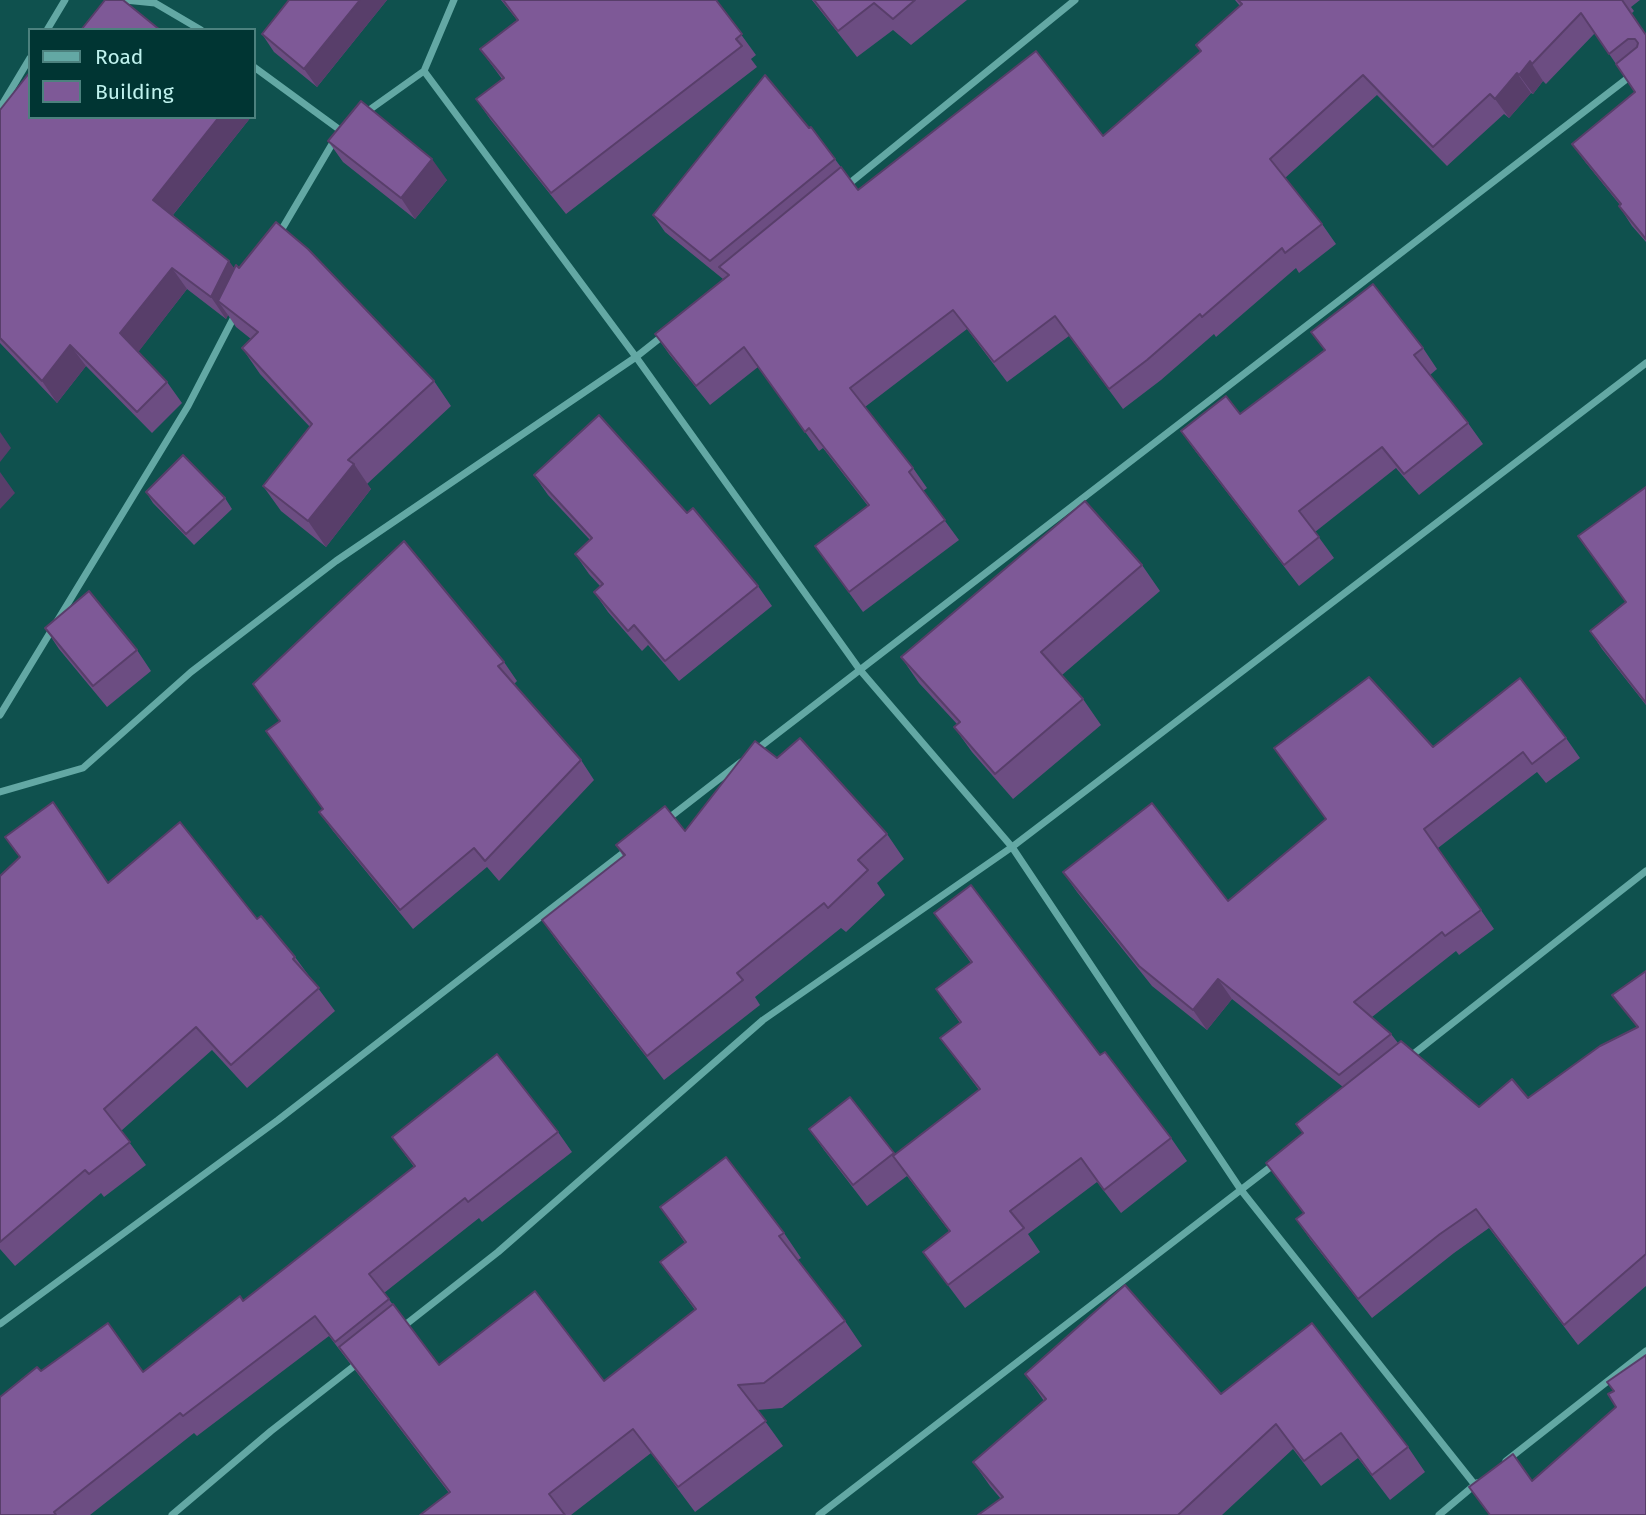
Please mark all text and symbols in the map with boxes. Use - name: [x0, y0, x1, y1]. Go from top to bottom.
- legend: [28, 28, 256, 119]
- text: Road: [95, 44, 143, 70]
- text: Building: [95, 79, 174, 105]

